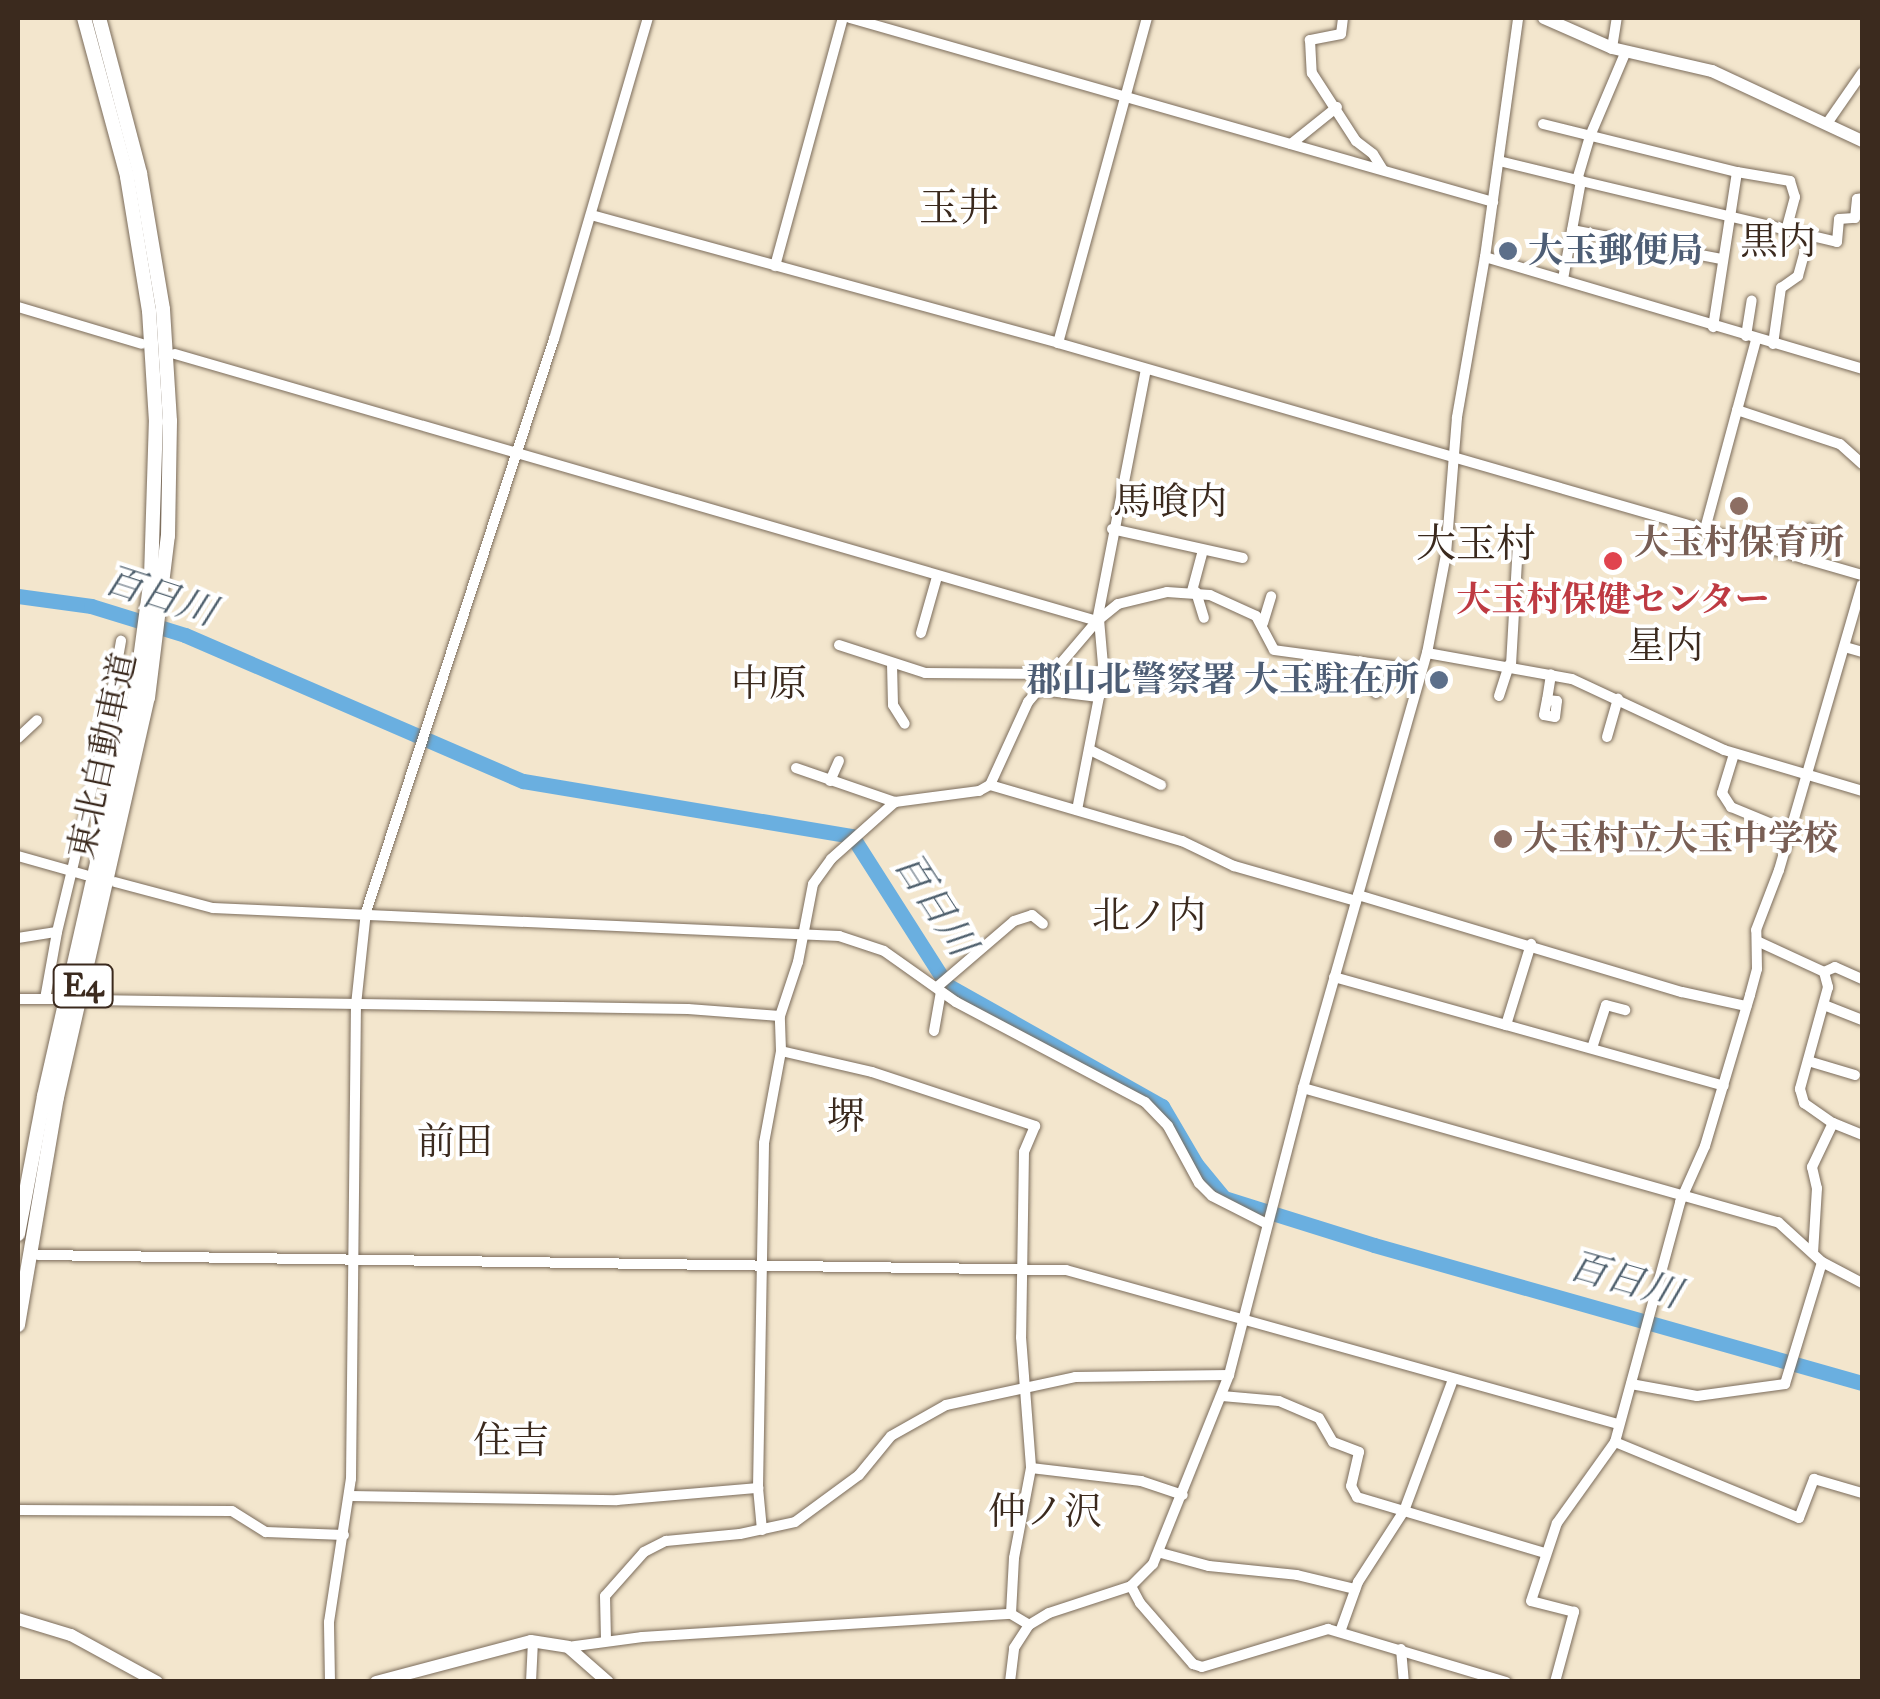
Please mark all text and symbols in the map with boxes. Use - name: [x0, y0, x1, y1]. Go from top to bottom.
- district label: 玉井: [919, 184, 999, 232]
- district label: 黒内: [1740, 219, 1816, 265]
- place label: 大玉郵便局: [1528, 230, 1703, 272]
- marker: 大玉郵便局: [1497, 240, 1519, 262]
- district label: 馬喰内: [1113, 479, 1227, 525]
- marker: 大玉村保育所: [1728, 495, 1750, 517]
- district label: 大玉村: [1416, 520, 1536, 568]
- place label: 大玉村保育所: [1634, 522, 1844, 564]
- marker: 大玉村保健センター: [1600, 548, 1626, 574]
- water label: 百日川: [99, 557, 221, 635]
- place label: 大玉村保健センター: [1456, 579, 1770, 621]
- district label: 星内: [1627, 623, 1703, 669]
- street label: 東北自動車道: [61, 649, 145, 863]
- place label: 郡山北警察署 大玉駐在所: [1026, 659, 1419, 701]
- district label: 中原: [731, 661, 807, 707]
- marker: 郡山北警察署 大玉駐在所: [1428, 669, 1450, 691]
- place label: 大玉村立大玉中学校: [1523, 818, 1838, 860]
- marker: 大玉村立大玉中学校: [1492, 828, 1514, 850]
- water label: 百日川: [885, 844, 985, 964]
- district label: 北ノ内: [1092, 893, 1206, 939]
- road number: E4: [51, 959, 116, 1013]
- district label: 堺: [827, 1094, 865, 1140]
- district label: 前田: [417, 1119, 493, 1165]
- water label: 百日川: [1564, 1242, 1686, 1318]
- district label: 住吉: [473, 1418, 549, 1464]
- district label: 仲ノ沢: [988, 1489, 1102, 1535]

